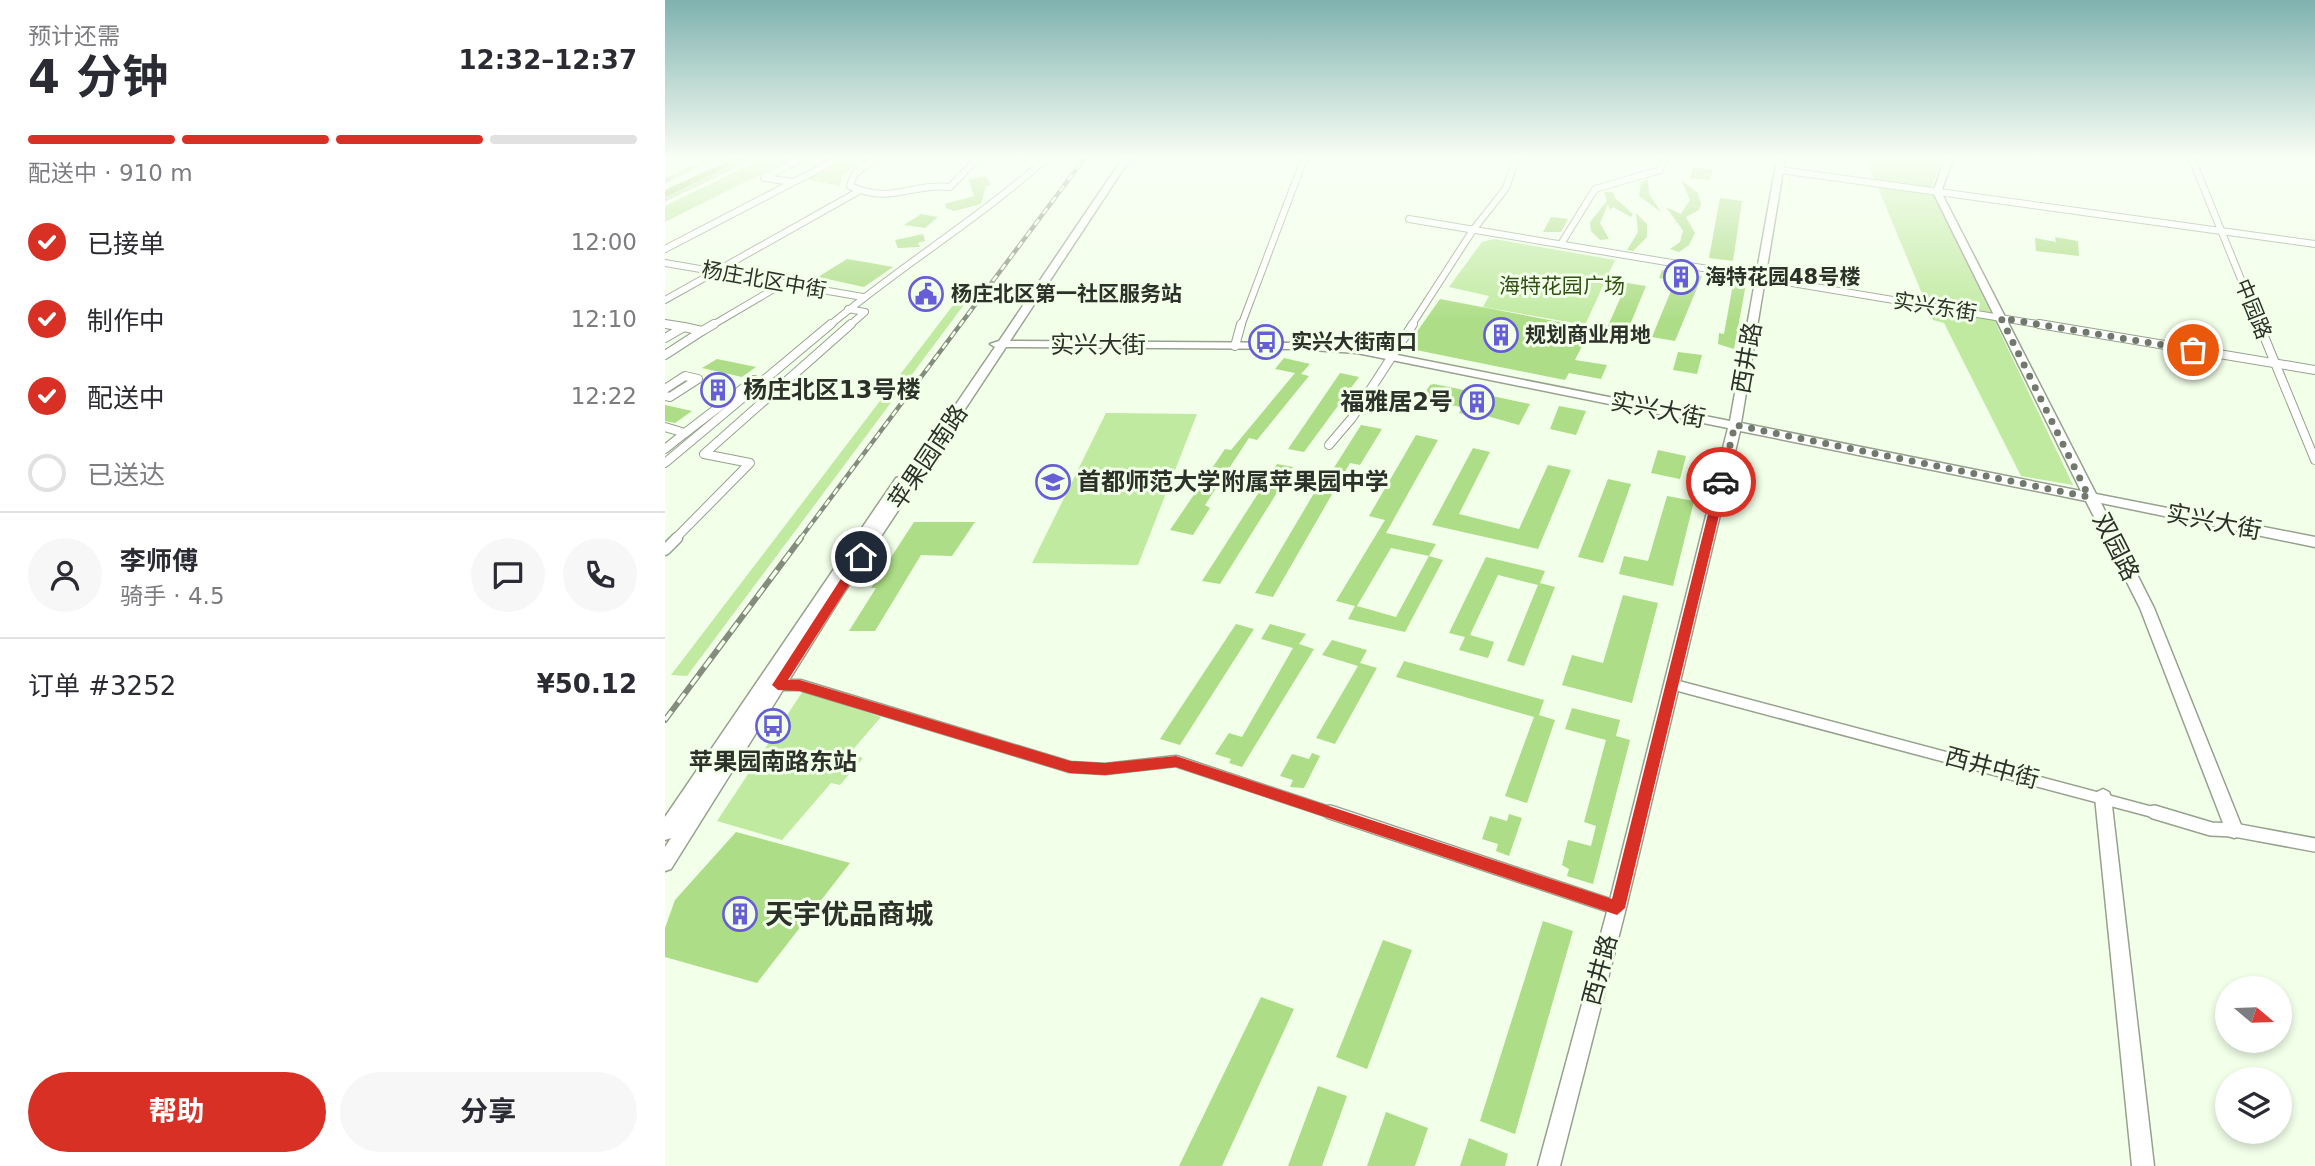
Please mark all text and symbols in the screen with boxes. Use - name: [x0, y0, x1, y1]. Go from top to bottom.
- text: 预计还需: [28, 23, 120, 49]
- text: 12:32–12:37: [458, 45, 637, 75]
- text: 4 分钟: [28, 50, 168, 104]
- text: 配送中 · 910 m: [28, 160, 193, 186]
- icon: check: [28, 223, 66, 261]
- text: 已接单: [87, 229, 165, 259]
- text: 12:00: [571, 229, 637, 255]
- street label: 杨庄北区中街: [700, 257, 828, 303]
- building icon: 海特花园48号楼: [1662, 258, 1700, 296]
- place label: 海特花园48号楼: [1705, 265, 1860, 289]
- park label: 海特花园广场: [1499, 274, 1625, 298]
- public building icon: 杨庄北区第一社区服务站: [907, 275, 945, 313]
- street label: 中园路: [2230, 275, 2276, 343]
- place label: 杨庄北区第一社区服务站: [951, 282, 1182, 306]
- street label: 实兴东街: [1892, 289, 1978, 325]
- icon: check: [28, 300, 66, 338]
- text: 制作中: [87, 306, 165, 336]
- text: 12:10: [571, 306, 637, 332]
- building icon: 规划商业用地: [1482, 316, 1520, 354]
- street label: 西井路: [1727, 320, 1767, 396]
- pin: [2163, 320, 2223, 380]
- bus stop icon: 实兴大街南口: [1247, 323, 1285, 361]
- place label: 规划商业用地: [1525, 323, 1651, 347]
- place label: 实兴大街南口: [1291, 330, 1417, 354]
- street label: 实兴大街: [1050, 331, 1146, 359]
- icon: bag: [2174, 331, 2212, 369]
- building icon: 杨庄北区13号楼: [699, 371, 737, 409]
- place label: 杨庄北区13号楼: [743, 376, 920, 404]
- icon: check: [28, 377, 66, 415]
- text: 配送中: [87, 383, 165, 413]
- text: 12:22: [571, 383, 637, 409]
- building icon: 福雅居2号: [1458, 383, 1496, 421]
- street label: 实兴大街: [1608, 387, 1708, 433]
- place label: 福雅居2号: [1340, 388, 1453, 416]
- street label: 苹果园南路: [883, 399, 973, 515]
- courier: [1686, 447, 1756, 517]
- text: 已送达: [87, 460, 165, 490]
- school or university icon: 首都师范大学附属苹果园中学: [1034, 463, 1072, 501]
- icon: car: [1702, 463, 1740, 501]
- place label: 首都师范大学附属苹果园中学: [1077, 468, 1389, 496]
- street label: 实兴大街: [2164, 499, 2264, 545]
- street label: 双园路: [2087, 509, 2145, 585]
- pin: [831, 527, 891, 587]
- button: person: [28, 538, 102, 612]
- button: chat: [471, 538, 545, 612]
- button: phone: [563, 538, 637, 612]
- icon: home: [842, 538, 880, 576]
- text: 李师傅: [120, 546, 198, 576]
- text: 骑手 · 4.5: [120, 583, 225, 609]
- text: ¥50.12: [537, 669, 637, 699]
- text: 订单 #3252: [28, 671, 176, 701]
- bus stop icon: 苹果园南路东站: [754, 707, 792, 745]
- street label: 西井中街: [1942, 742, 2042, 794]
- place label: 苹果园南路东站: [689, 748, 857, 776]
- building icon: 天宇优品商城: [721, 895, 759, 933]
- place label: 天宇优品商城: [765, 898, 933, 931]
- street label: 西井路: [1577, 932, 1623, 1008]
- north arrow: [2215, 976, 2293, 1054]
- map controls: [2215, 976, 2292, 1144]
- button: layers: [2215, 1067, 2292, 1144]
- button: 帮助: [28, 1072, 326, 1152]
- button: 分享: [340, 1072, 637, 1152]

